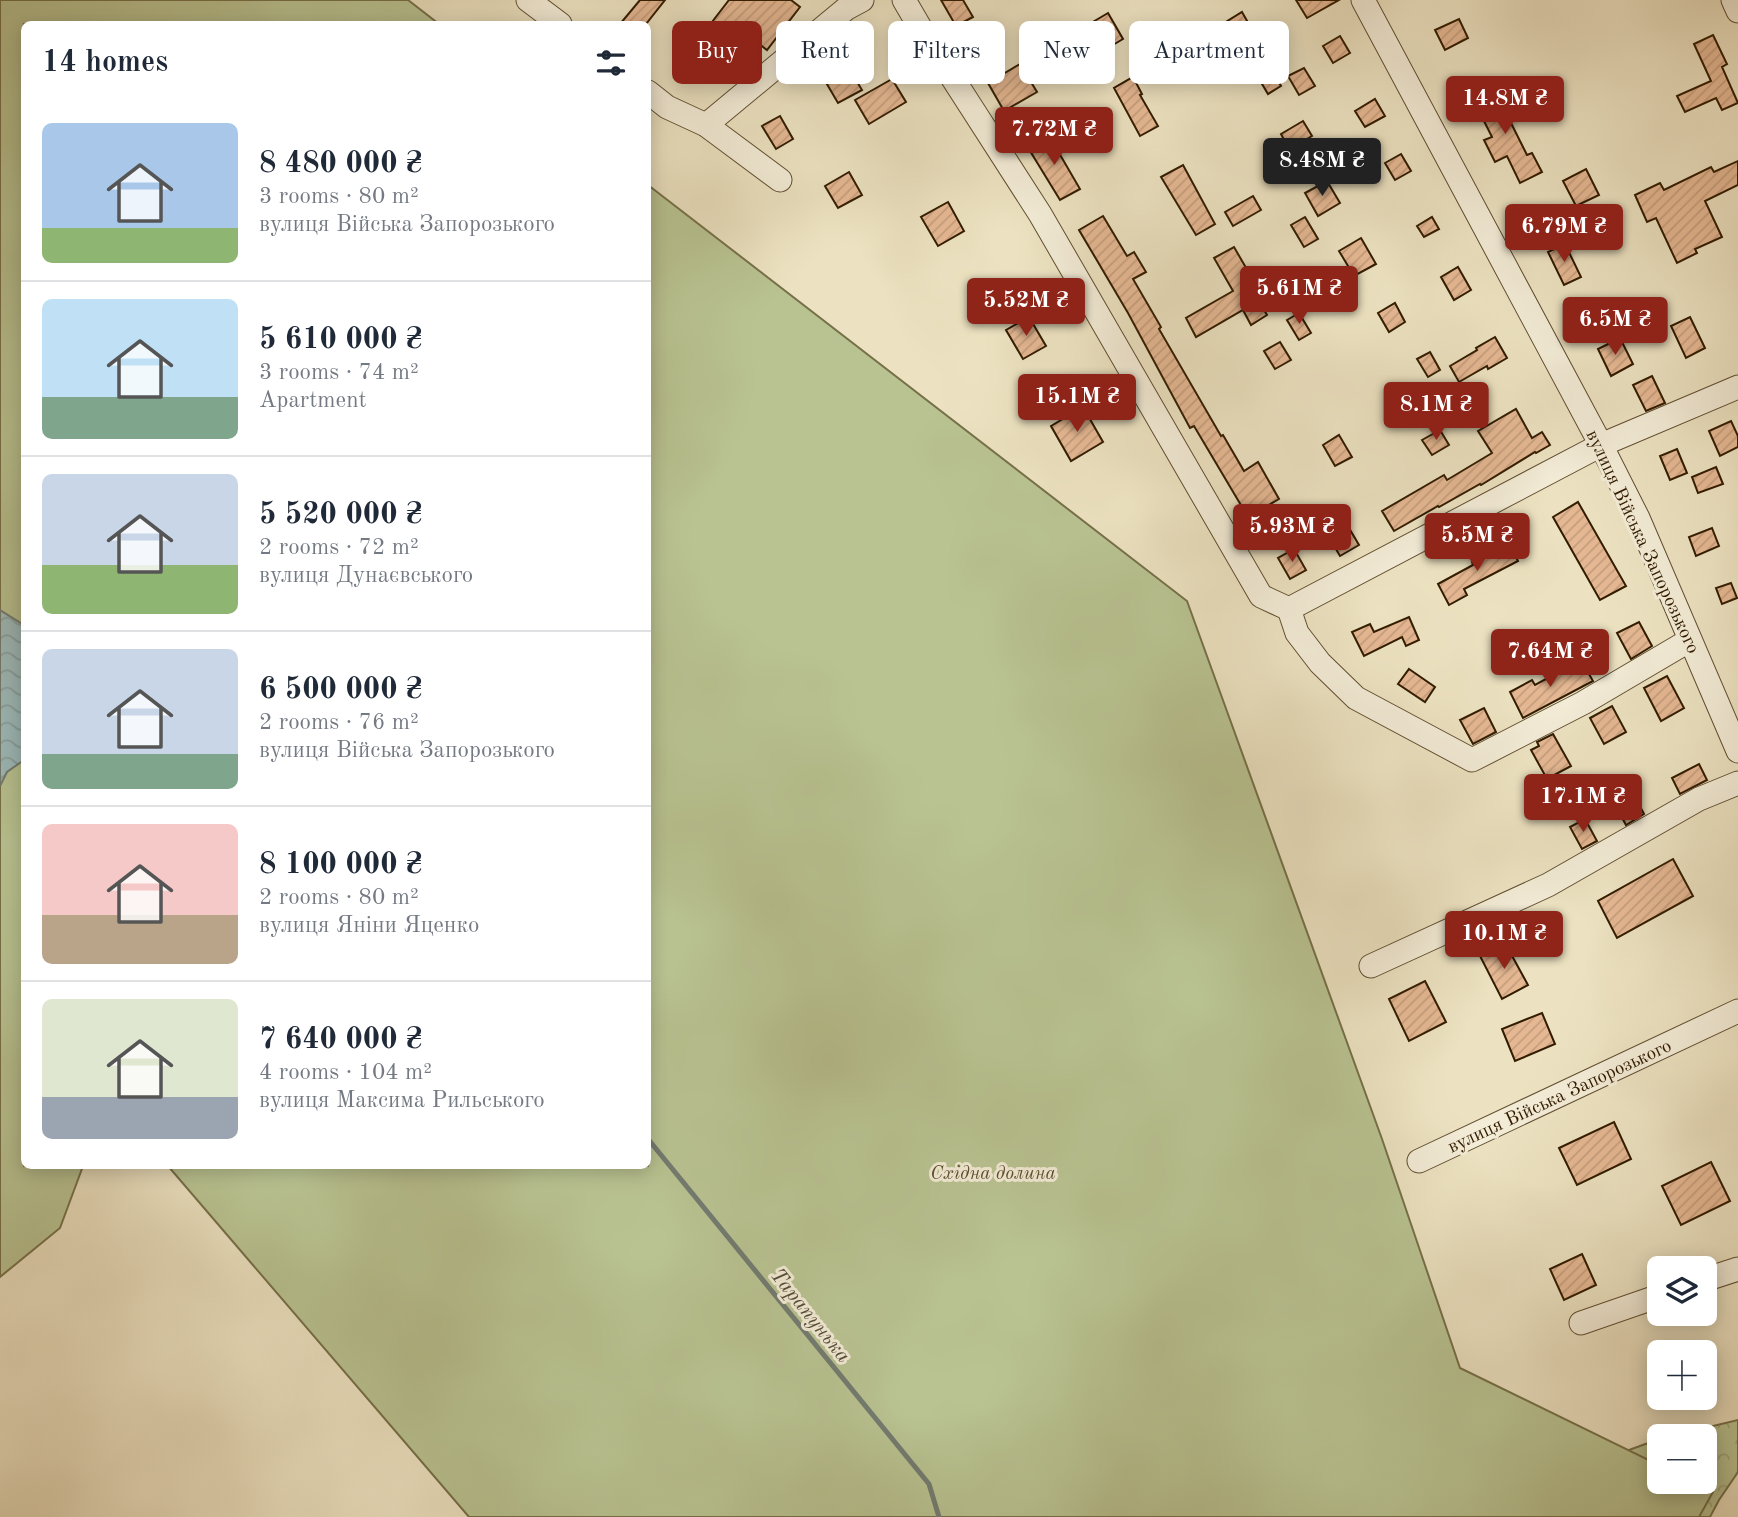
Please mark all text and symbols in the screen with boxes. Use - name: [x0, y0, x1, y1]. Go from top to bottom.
- chip: Buy: [672, 21, 762, 84]
- chip: Rent: [776, 21, 874, 84]
- chip: Filters: [888, 21, 1005, 84]
- chip: New: [1019, 21, 1115, 84]
- chip: Apartment: [1129, 21, 1289, 84]
- icon: filters: [592, 44, 630, 82]
- text: 14 homes: [42, 48, 168, 78]
- pin: 14.8M ₴: [1440, 76, 1570, 136]
- text: 14.8M ₴: [1462, 87, 1548, 110]
- pin: 7.72M ₴: [989, 108, 1119, 167]
- text: 7.72M ₴: [1011, 118, 1097, 141]
- pin: 8.48M ₴: [1257, 138, 1387, 198]
- text: 8 480 000 ₴: [259, 149, 423, 179]
- text: 8.48M ₴: [1279, 149, 1365, 172]
- icon: home: [98, 151, 182, 235]
- text: 3 rooms · 80 m²: [259, 185, 419, 208]
- pin: 6.79M ₴: [1499, 204, 1629, 264]
- text: вулиця Війська Запорозького: [259, 213, 555, 236]
- text: 6.79M ₴: [1521, 215, 1607, 238]
- pin: 5.61M ₴: [1234, 266, 1364, 326]
- text: 5.61M ₴: [1256, 277, 1342, 300]
- pin: 5.52M ₴: [961, 278, 1091, 338]
- text: 5.52M ₴: [983, 289, 1069, 312]
- pin: 6.5M ₴: [1558, 298, 1672, 357]
- text: 6.5M ₴: [1579, 308, 1651, 331]
- text: 5 610 000 ₴: [259, 325, 423, 355]
- icon: home: [98, 327, 182, 411]
- text: 3 rooms · 74 m²: [259, 361, 419, 384]
- pin: 15.1M ₴: [1012, 374, 1142, 434]
- pin: 8.1M ₴: [1379, 382, 1493, 442]
- text: 15.1M ₴: [1034, 385, 1120, 408]
- text: Apartment: [259, 389, 367, 412]
- text: 8.1M ₴: [1400, 393, 1472, 416]
- street label: вулиця Війська Запорозького: [1581, 427, 1702, 657]
- text: 5 520 000 ₴: [259, 500, 423, 530]
- icon: home: [98, 502, 182, 586]
- pin: 5.93M ₴: [1227, 504, 1357, 564]
- pin: 5.5M ₴: [1420, 514, 1534, 573]
- text: 5.93M ₴: [1249, 515, 1335, 538]
- text: 5.5M ₴: [1441, 524, 1513, 547]
- text: 2 rooms · 72 m²: [259, 536, 419, 559]
- text: вулиця Дунаєвського: [259, 564, 473, 587]
- pin: 7.64M ₴: [1485, 630, 1615, 689]
- text: 7.64M ₴: [1507, 640, 1593, 663]
- text: 6 500 000 ₴: [259, 675, 423, 705]
- icon: home: [98, 677, 182, 761]
- text: 2 rooms · 76 m²: [259, 711, 419, 734]
- text: вулиця Війська Запорозького: [259, 739, 555, 762]
- pin: 17.1M ₴: [1518, 774, 1648, 834]
- text: 17.1M ₴: [1540, 785, 1626, 808]
- text: 8 100 000 ₴: [259, 850, 423, 880]
- icon: home: [98, 852, 182, 936]
- text: 2 rooms · 80 m²: [259, 886, 419, 909]
- pin: 10.1M ₴: [1439, 912, 1569, 971]
- text: вулиця Яніни Яценко: [259, 914, 479, 937]
- text: 10.1M ₴: [1461, 922, 1547, 945]
- text: 7 640 000 ₴: [259, 1025, 423, 1055]
- icon: home: [98, 1027, 182, 1111]
- street label: вулиця Війська Запорозького: [1445, 1037, 1675, 1158]
- text: 4 rooms · 104 m²: [259, 1061, 432, 1084]
- text: вулиця Максима Рильського: [259, 1089, 545, 1112]
- park label: Східна долина: [930, 1165, 1056, 1184]
- map controls: [1647, 1256, 1717, 1494]
- button: layers: [1647, 1256, 1717, 1326]
- water label: Тарапунька: [766, 1265, 854, 1367]
- button: +: [1647, 1340, 1717, 1410]
- button: −: [1647, 1424, 1717, 1494]

